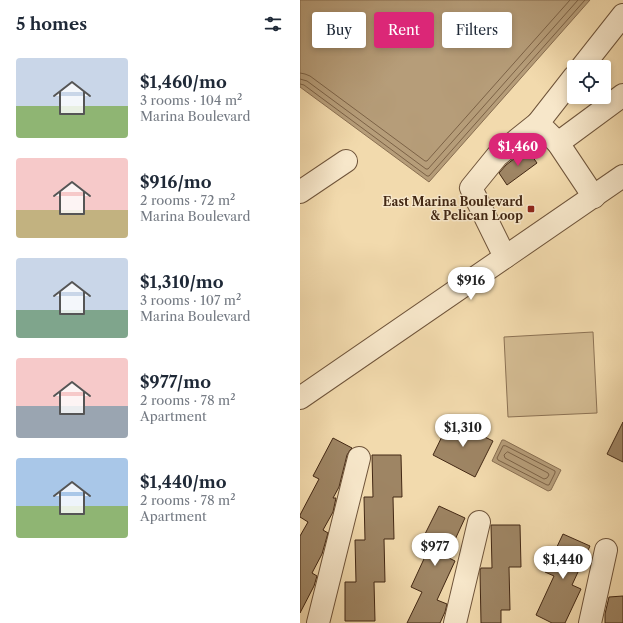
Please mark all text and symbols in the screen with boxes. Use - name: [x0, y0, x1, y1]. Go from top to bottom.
- chip: Buy: [312, 12, 366, 48]
- chip: Rent: [374, 12, 434, 48]
- chip: Filters: [442, 12, 512, 48]
- icon: filters: [262, 13, 284, 35]
- text: 5 homes: [16, 14, 87, 34]
- map controls: [567, 60, 611, 104]
- button: locate: [567, 60, 611, 104]
- text: $1,460/mo: [140, 72, 227, 92]
- icon: home: [48, 74, 96, 122]
- text: 3 rooms · 104 m²: [140, 92, 242, 108]
- text: Marina Boulevard: [140, 108, 250, 124]
- pin: $1,460: [485, 133, 551, 167]
- text: $1,460: [498, 138, 538, 154]
- text: $916/mo: [140, 172, 212, 192]
- icon: home: [48, 174, 96, 222]
- text: 2 rooms · 72 m²: [140, 192, 235, 208]
- place label: East Marina Boulevard & Pelican Loop: [383, 194, 523, 223]
- marker: East Marina Boulevard & Pelican Loop: [526, 204, 536, 214]
- text: Marina Boulevard: [140, 208, 250, 224]
- pin: $916: [447, 267, 495, 301]
- text: $1,310/mo: [140, 272, 224, 292]
- text: $916: [457, 272, 485, 288]
- icon: home: [48, 274, 96, 322]
- text: 3 rooms · 107 m²: [140, 292, 241, 308]
- text: Marina Boulevard: [140, 308, 250, 324]
- text: $977/mo: [140, 372, 211, 392]
- icon: home: [48, 374, 96, 422]
- text: 2 rooms · 78 m²: [140, 392, 236, 408]
- text: Apartment: [140, 408, 207, 424]
- pin: $1,310: [430, 414, 496, 448]
- text: $1,310: [444, 419, 482, 435]
- text: $1,440/mo: [140, 472, 227, 492]
- icon: home: [48, 474, 96, 522]
- text: 2 rooms · 78 m²: [140, 492, 236, 508]
- text: Apartment: [140, 508, 207, 524]
- pin: $977: [411, 533, 459, 567]
- text: $977: [421, 538, 449, 554]
- pin: $1,440: [530, 546, 596, 580]
- text: $1,440: [543, 551, 583, 567]

